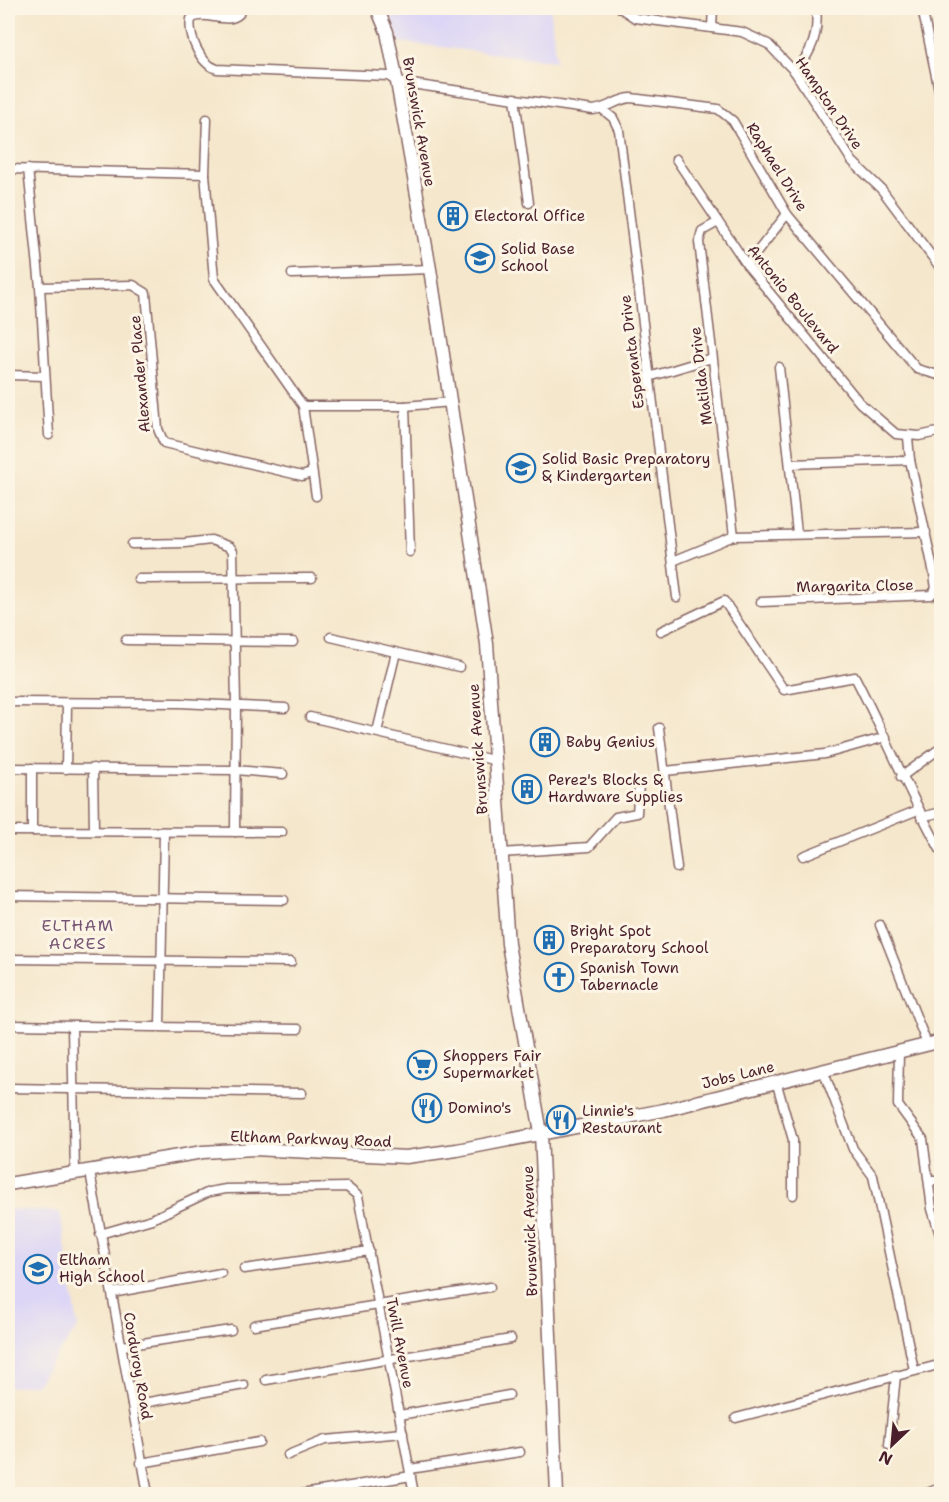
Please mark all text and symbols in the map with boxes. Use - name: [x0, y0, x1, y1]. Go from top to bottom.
- street label: Hampton Drive: [791, 53, 867, 153]
- street label: Brunswick Avenue: [398, 56, 440, 188]
- street label: Raphael Drive: [742, 119, 812, 215]
- building icon: Electoral Office: [437, 200, 469, 232]
- place label: Electoral Office: [474, 206, 585, 226]
- place label: Solid Base School: [501, 239, 575, 276]
- street label: Antonio Boulevard: [743, 241, 843, 358]
- school or university icon: Solid Base School: [464, 242, 496, 274]
- street label: Esperanta Drive: [615, 294, 649, 410]
- street label: Alexander Place: [125, 314, 155, 434]
- street label: Matilda Drive: [685, 326, 717, 426]
- place label: Solid Basic Preparatory & Kindergarten: [542, 449, 710, 486]
- school or university icon: Solid Basic Preparatory & Kindergarten: [505, 452, 537, 484]
- street label: Margarita Close: [796, 575, 914, 597]
- street label: Brunswick Avenue: [463, 683, 493, 815]
- building icon: Baby Genius: [529, 726, 561, 758]
- place label: Baby Genius: [566, 732, 655, 752]
- place label: Perez's Blocks & Hardware Supplies: [548, 770, 683, 807]
- building icon: Perez's Blocks & Hardware Supplies: [511, 773, 543, 805]
- district label: ELTHAM ACRES: [41, 915, 115, 954]
- place label: Bright Spot Preparatory School: [570, 921, 709, 958]
- building icon: Bright Spot Preparatory School: [533, 924, 565, 956]
- place label: Spanish Town Tabernacle: [580, 958, 679, 995]
- church icon: Spanish Town Tabernacle: [543, 961, 575, 993]
- place label: Shoppers Fair Supermarket: [443, 1046, 542, 1083]
- supermarket icon: Shoppers Fair Supermarket: [406, 1049, 438, 1081]
- street label: Jobs Lane: [700, 1056, 776, 1094]
- restaurant icon: Domino's: [411, 1092, 443, 1124]
- place label: Domino's: [448, 1098, 511, 1118]
- place label: Linnie's Restaurant: [582, 1101, 662, 1138]
- restaurant icon: Linnie's Restaurant: [545, 1104, 577, 1136]
- street label: Eltham Parkway Road: [230, 1126, 393, 1152]
- street label: Brunswick Avenue: [518, 1165, 542, 1297]
- place label: Eltham High School: [59, 1250, 145, 1287]
- school or university icon: Eltham High School: [22, 1253, 54, 1285]
- street label: Twill Avenue: [381, 1296, 419, 1390]
- street label: Corduroy Road: [119, 1311, 157, 1422]
- north arrow: [862, 1415, 922, 1475]
- text: N: [875, 1446, 896, 1470]

